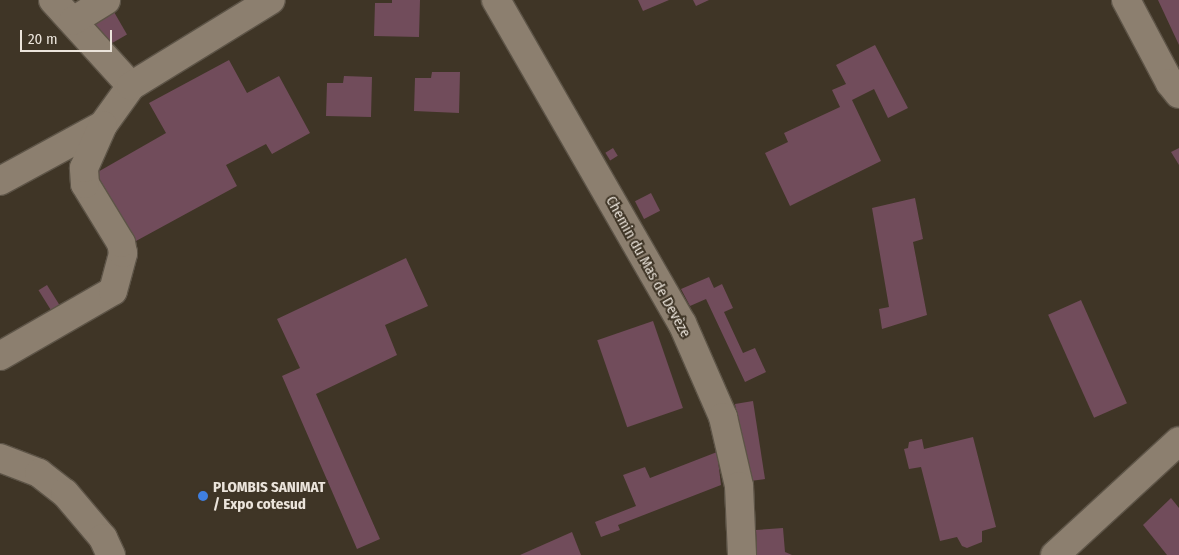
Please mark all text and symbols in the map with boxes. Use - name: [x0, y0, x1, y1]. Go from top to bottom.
- scale bar: [22, 20, 115, 52]
- text: 20 m: [28, 30, 58, 48]
- street label: Chemin du Mas de Devèze: [602, 193, 694, 341]
- place label: PLOMBIS SANIMAT / Expo cotesud: [213, 478, 325, 513]
- marker: PLOMBIS SANIMAT / Expo cotesud: [197, 490, 209, 502]

